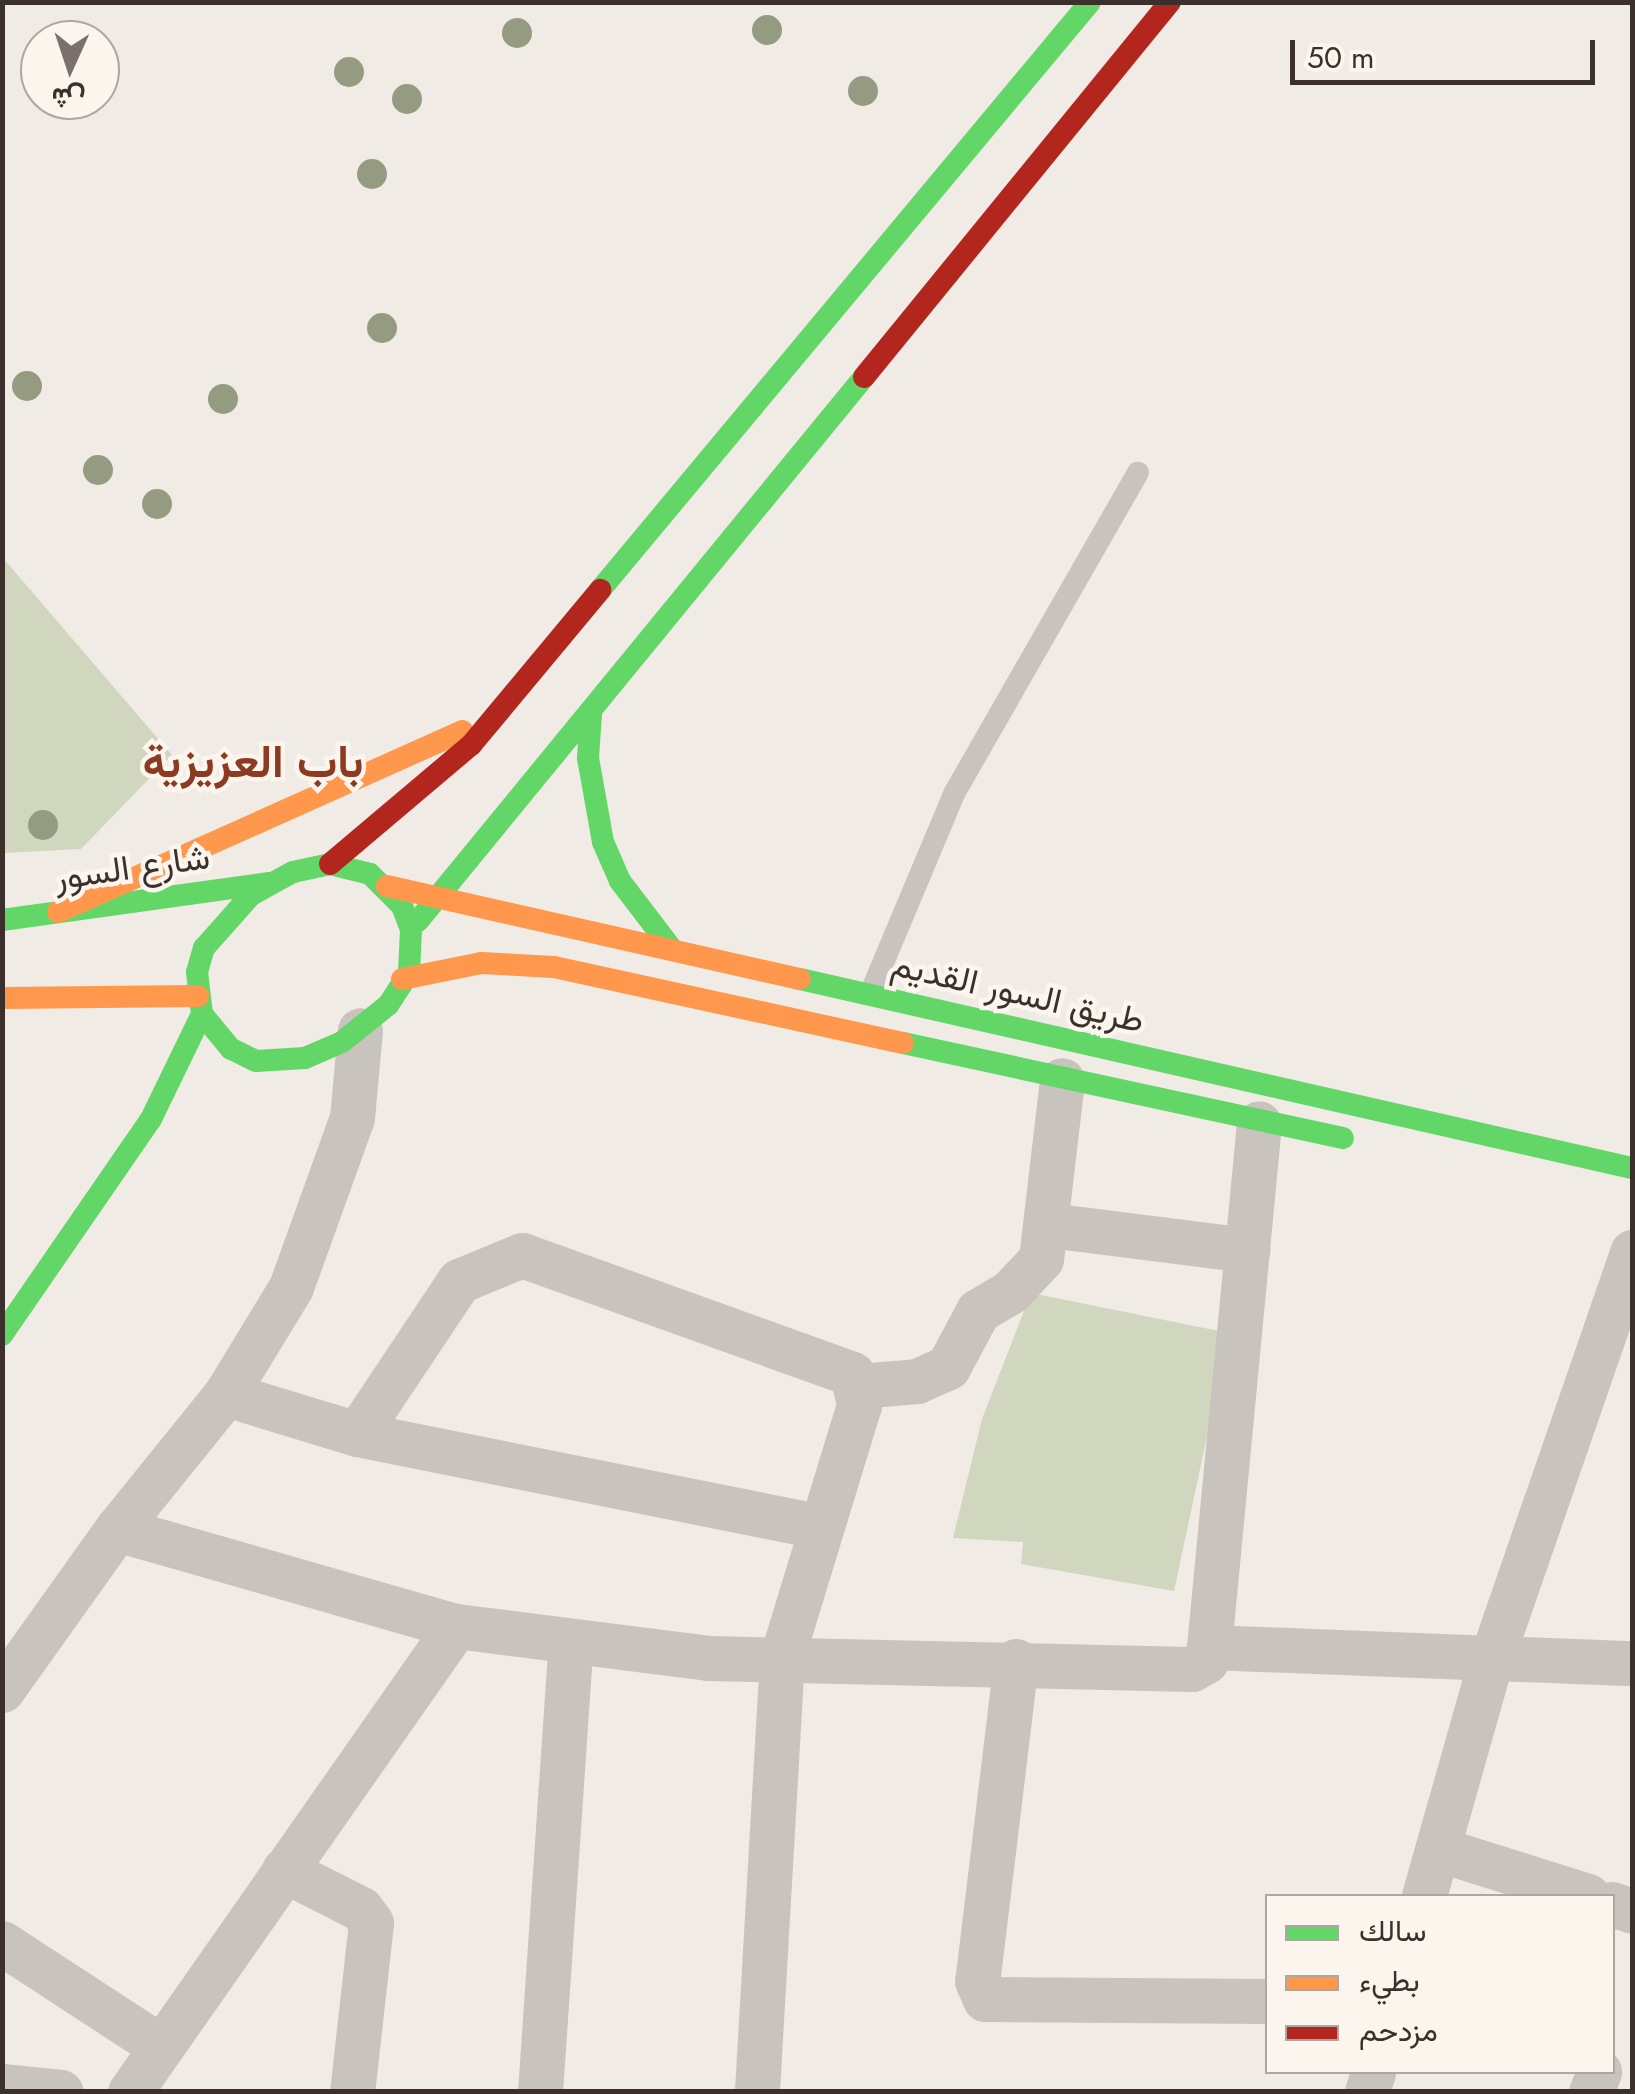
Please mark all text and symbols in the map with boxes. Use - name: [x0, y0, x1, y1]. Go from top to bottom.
- north arrow: [20, 20, 120, 120]
- scale bar: [1295, 20, 1600, 82]
- text: 50 m: [1307, 36, 1374, 79]
- text: ش: [51, 77, 86, 120]
- district label: باب العزيزية: [143, 735, 363, 789]
- street label: شارع السور: [52, 835, 212, 899]
- street label: طريق السور القديم: [888, 943, 1148, 1041]
- legend: [1265, 1894, 1615, 2074]
- text: سالك: [1359, 1909, 1426, 1952]
- text: بطيء: [1359, 1959, 1420, 2002]
- text: مزدحم: [1359, 2009, 1438, 2052]

